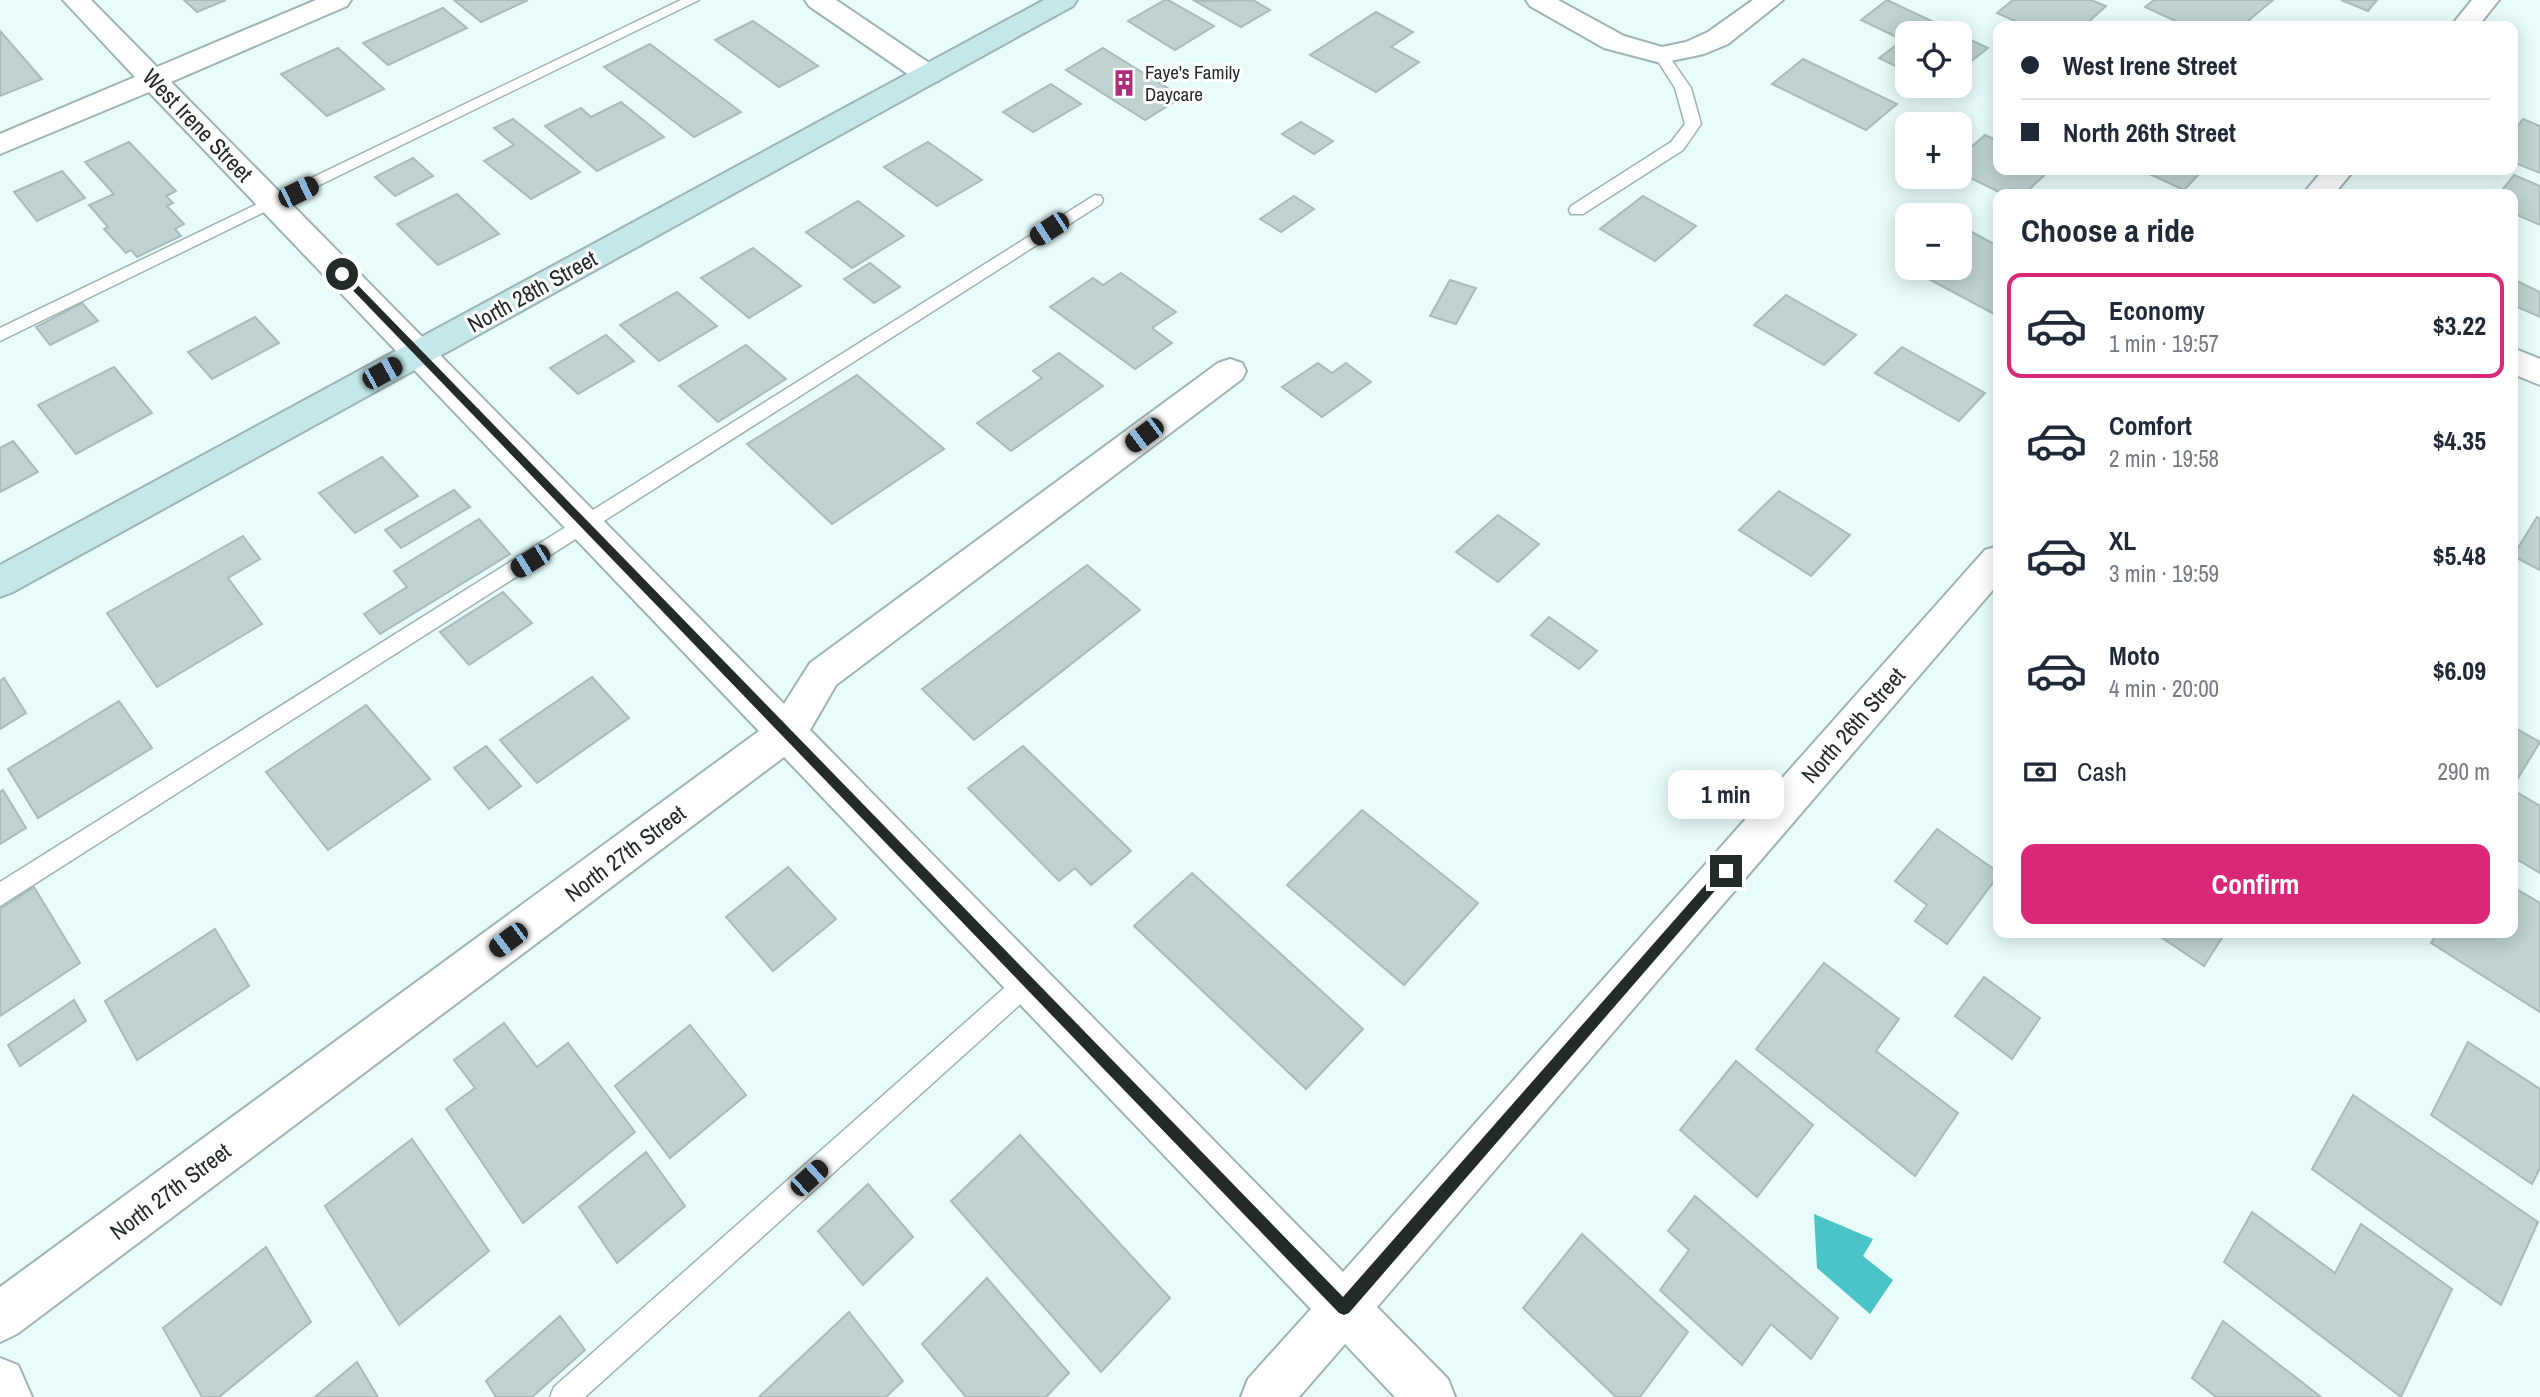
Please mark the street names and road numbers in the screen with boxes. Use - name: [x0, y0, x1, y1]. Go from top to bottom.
- street label: West Irene Street: [136, 62, 260, 188]
- street label: North 28th Street: [462, 243, 602, 339]
- street label: North 26th Street: [1794, 661, 1912, 789]
- street label: North 27th Street: [558, 797, 692, 909]
- street label: North 27th Street: [103, 1135, 237, 1247]

